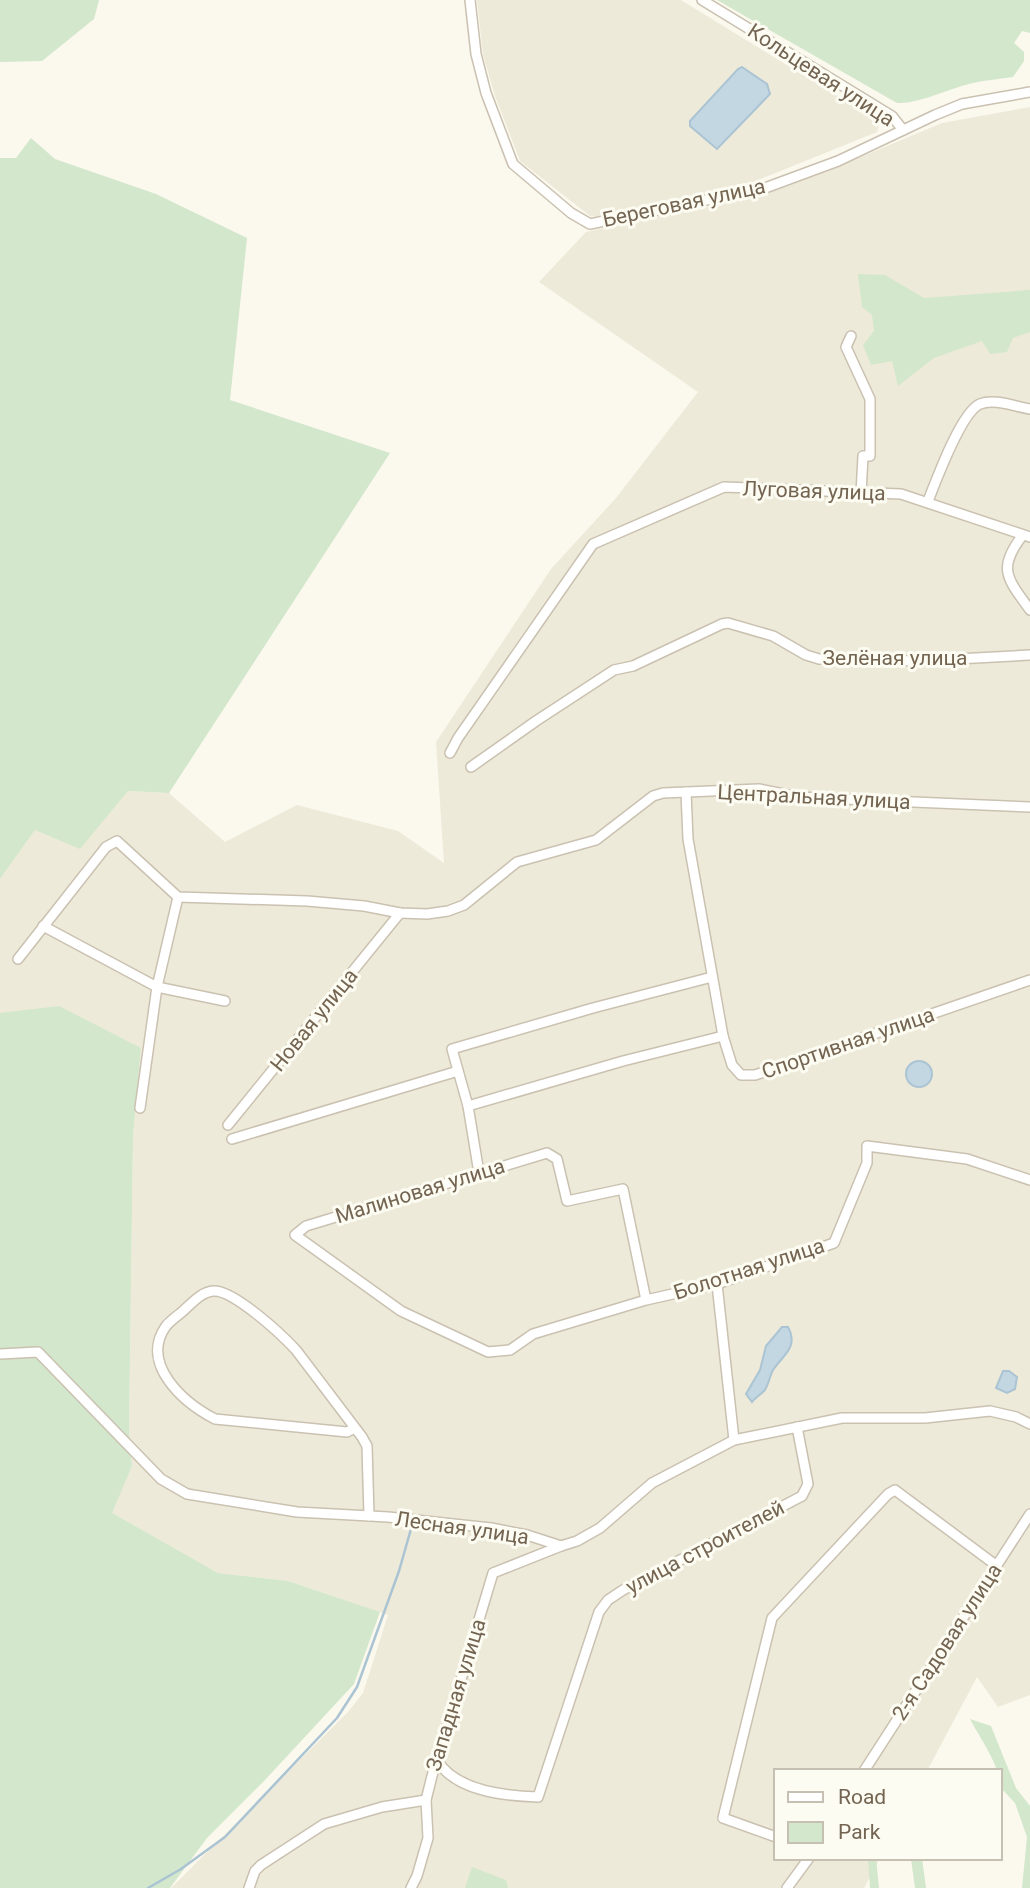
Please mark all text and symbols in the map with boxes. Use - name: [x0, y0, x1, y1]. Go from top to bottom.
- street label: Кольцевая улица: [743, 19, 899, 131]
- street label: Береговая улица: [600, 174, 768, 232]
- street label: Луговая улица: [742, 477, 886, 505]
- street label: Зелёная улица: [823, 646, 967, 670]
- street label: Центральная улица: [717, 780, 911, 814]
- street label: Новая улица: [265, 964, 363, 1076]
- street label: Спортивная улица: [759, 1002, 937, 1084]
- street label: Малиновая улица: [332, 1154, 508, 1228]
- street label: Болотная улица: [671, 1233, 827, 1305]
- street label: улица строителей: [622, 1495, 788, 1599]
- street label: Лесная улица: [394, 1507, 530, 1549]
- street label: 2-я Садовая улица: [887, 1559, 1007, 1725]
- street label: Западная улица: [421, 1616, 491, 1774]
- legend: [774, 1769, 1002, 1860]
- text: Road: [838, 1785, 886, 1809]
- text: Park: [838, 1820, 881, 1844]

